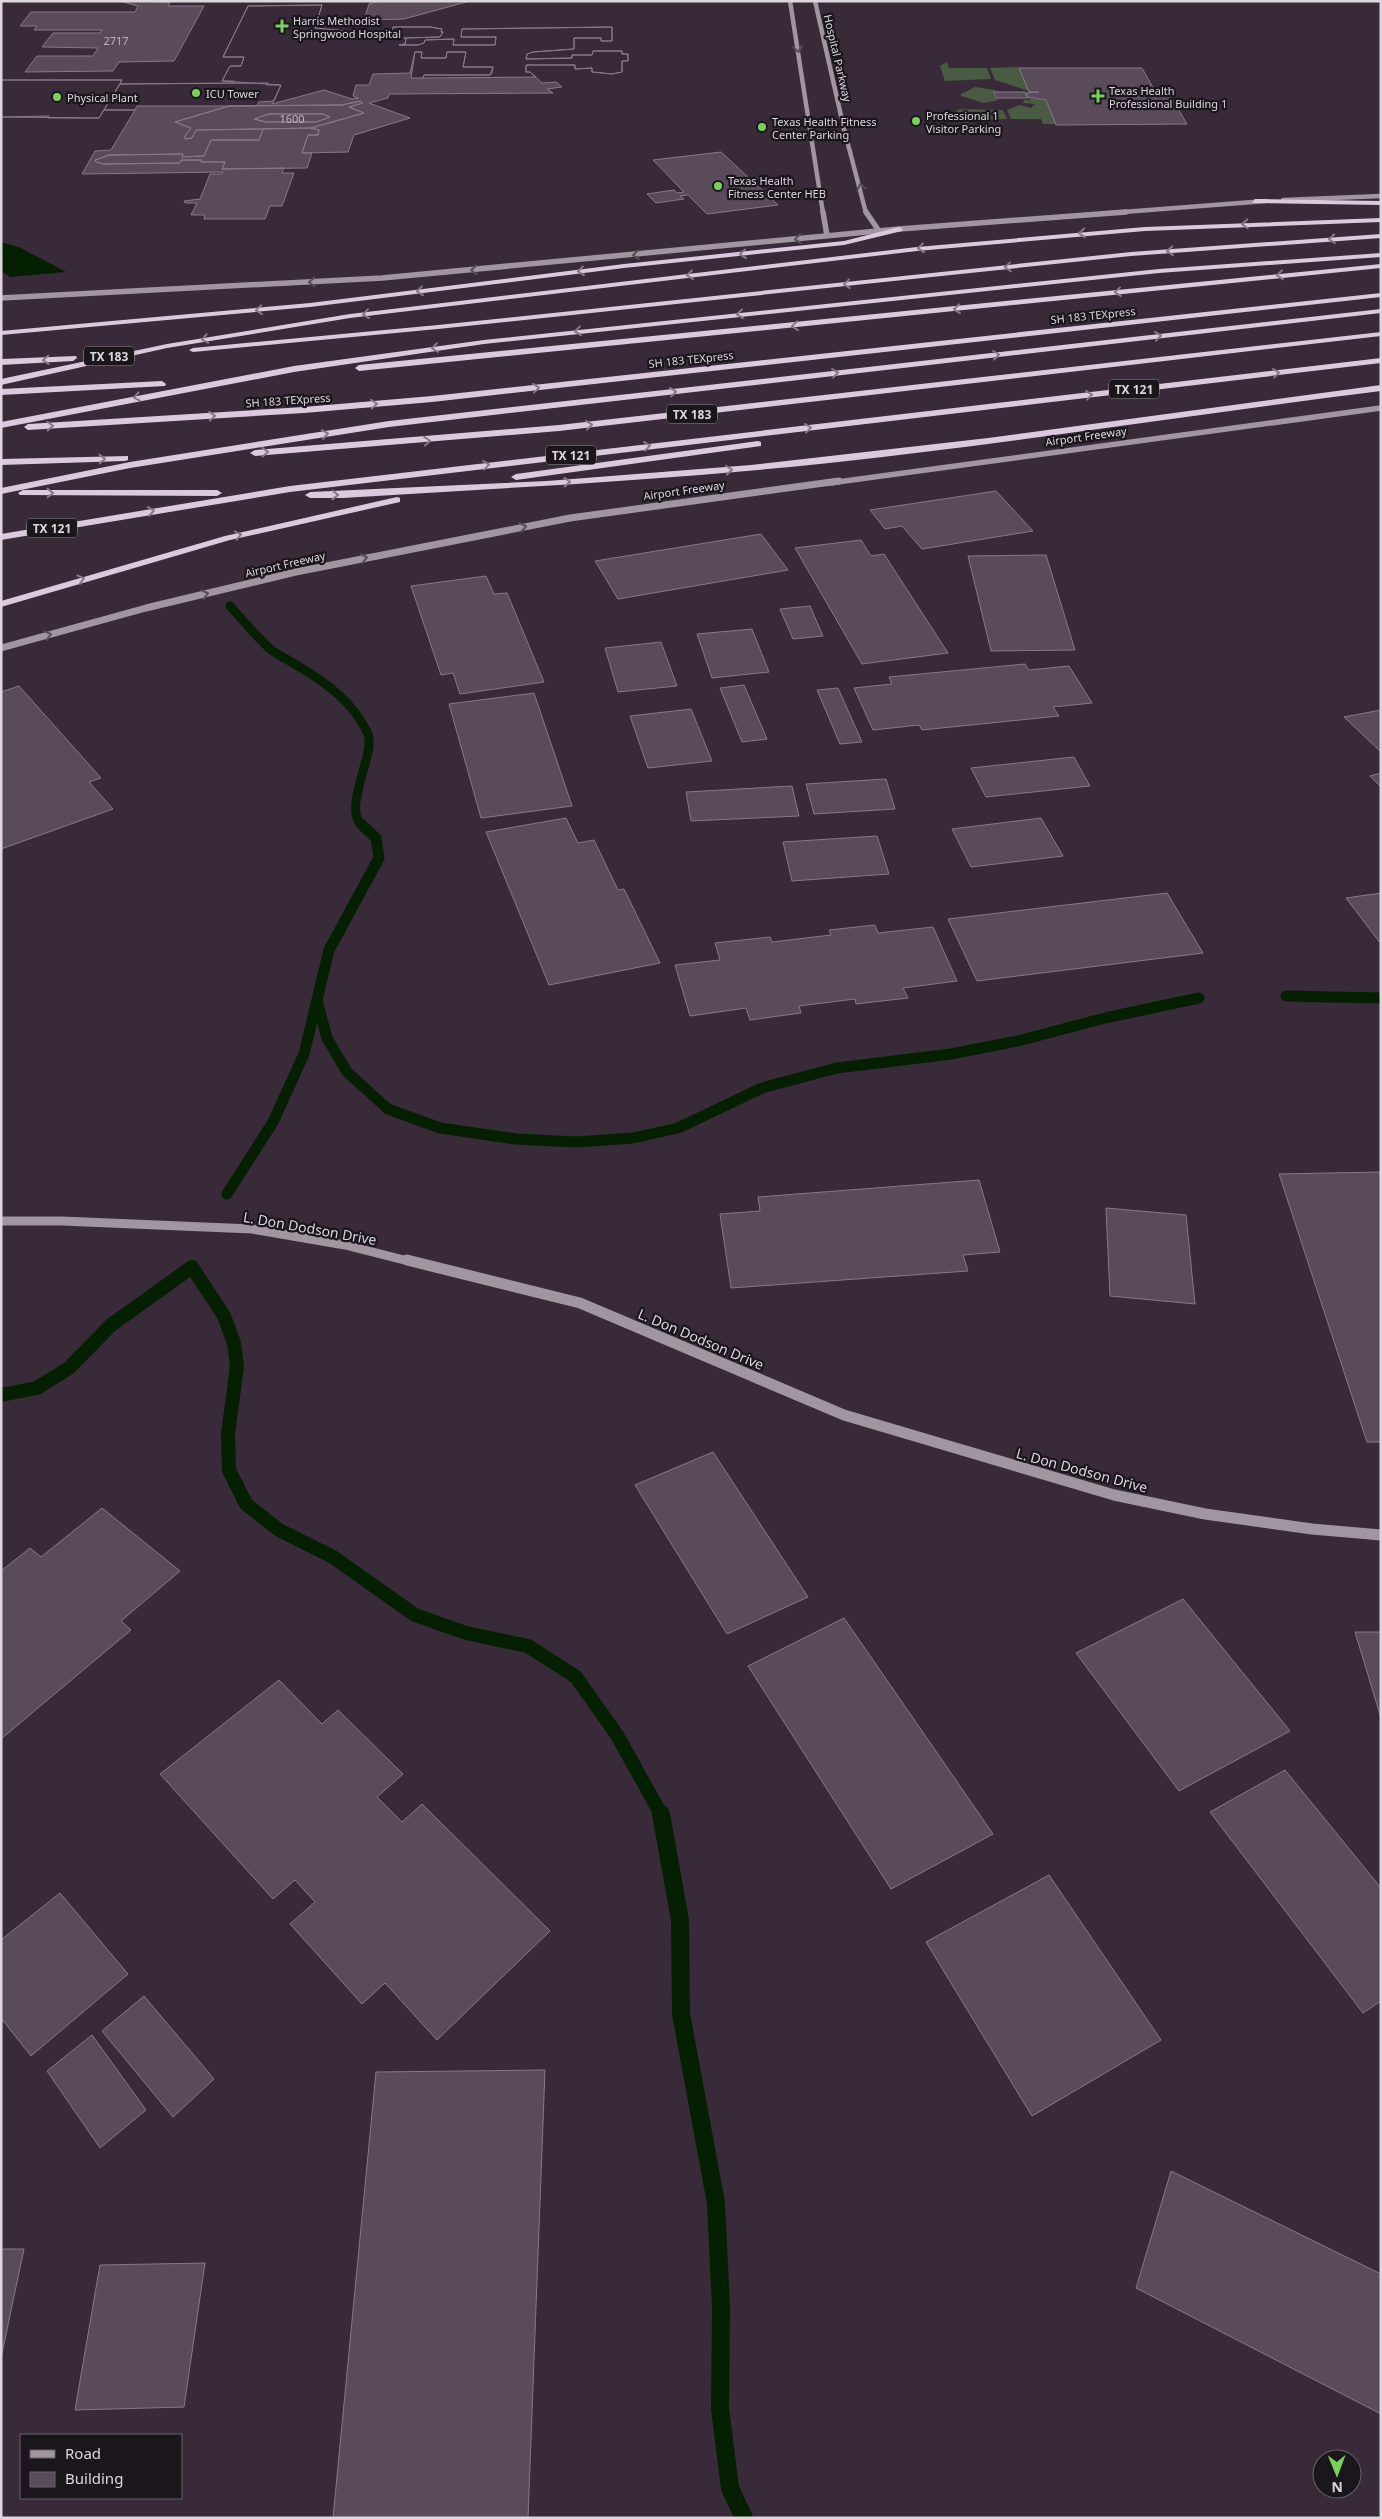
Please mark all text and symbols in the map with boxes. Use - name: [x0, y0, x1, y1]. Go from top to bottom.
- place label: Harris Methodist Springwood Hospital: [293, 13, 401, 41]
- street label: Hospital Parkway: [821, 13, 855, 104]
- marker: Harris Methodist Springwood Hospital: [275, 19, 289, 33]
- house number: 2717: [103, 33, 129, 48]
- one-way arrow: [792, 45, 802, 54]
- place label: Texas Health Professional Building 1: [1109, 83, 1227, 111]
- place label: ICU Tower: [206, 86, 259, 101]
- marker: ICU Tower: [190, 87, 202, 99]
- marker: Texas Health Professional Building 1: [1091, 89, 1105, 103]
- place label: Physical Plant: [67, 90, 138, 105]
- marker: Physical Plant: [51, 91, 63, 103]
- place label: Professional 1 Visitor Parking: [926, 108, 1001, 136]
- house number: 1600: [279, 111, 305, 126]
- place label: Texas Health Fitness Center Parking: [772, 114, 877, 142]
- marker: Professional 1 Visitor Parking: [910, 115, 922, 127]
- marker: Texas Health Fitness Center Parking: [756, 121, 768, 133]
- place label: Texas Health Fitness Center HEB: [728, 173, 826, 201]
- marker: Texas Health Fitness Center HEB: [712, 180, 724, 192]
- one-way arrow: [856, 182, 867, 191]
- one-way arrow: [1240, 219, 1248, 229]
- one-way arrow: [1078, 228, 1086, 239]
- one-way arrow: [794, 233, 802, 244]
- one-way arrow: [1328, 233, 1336, 244]
- one-way arrow: [916, 242, 924, 253]
- one-way arrow: [1166, 245, 1174, 256]
- one-way arrow: [739, 248, 747, 259]
- one-way arrow: [632, 249, 640, 260]
- one-way arrow: [1004, 261, 1012, 272]
- one-way arrow: [470, 264, 478, 275]
- one-way arrow: [577, 265, 585, 276]
- one-way arrow: [685, 269, 693, 280]
- one-way arrow: [1276, 269, 1284, 280]
- one-way arrow: [308, 276, 316, 287]
- one-way arrow: [842, 278, 850, 289]
- one-way arrow: [416, 285, 424, 296]
- one-way arrow: [1114, 286, 1122, 297]
- one-way arrow: [952, 303, 960, 314]
- street label: SH 183 TEXpress: [1050, 303, 1136, 327]
- one-way arrow: [255, 304, 263, 315]
- one-way arrow: [362, 308, 370, 319]
- one-way arrow: [736, 308, 744, 319]
- one-way arrow: [791, 320, 799, 331]
- one-way arrow: [574, 326, 582, 337]
- one-way arrow: [1154, 331, 1162, 342]
- one-way arrow: [201, 333, 210, 343]
- one-way arrow: [431, 342, 439, 353]
- road number: TX 183: [84, 346, 134, 366]
- street label: SH 183 TEXpress: [648, 347, 734, 371]
- one-way arrow: [993, 350, 1001, 361]
- one-way arrow: [42, 354, 50, 365]
- one-way arrow: [831, 368, 839, 379]
- one-way arrow: [1272, 368, 1280, 378]
- road number: TX 121: [1109, 379, 1159, 398]
- one-way arrow: [532, 383, 540, 394]
- one-way arrow: [670, 387, 678, 398]
- street label: SH 183 TEXpress: [245, 390, 331, 410]
- one-way arrow: [1085, 390, 1093, 401]
- one-way arrow: [132, 391, 141, 402]
- one-way arrow: [370, 399, 378, 410]
- road number: TX 183: [667, 404, 717, 424]
- one-way arrow: [208, 411, 216, 422]
- one-way arrow: [46, 420, 54, 431]
- one-way arrow: [585, 420, 593, 431]
- one-way arrow: [805, 423, 813, 434]
- street label: Airport Freeway: [1044, 423, 1128, 449]
- one-way arrow: [321, 429, 329, 440]
- one-way arrow: [423, 435, 431, 446]
- one-way arrow: [643, 441, 651, 452]
- road number: TX 121: [546, 446, 596, 464]
- one-way arrow: [261, 447, 269, 458]
- one-way arrow: [99, 454, 107, 464]
- one-way arrow: [482, 460, 490, 471]
- one-way arrow: [725, 465, 733, 476]
- one-way arrow: [563, 476, 571, 487]
- street label: Airport Freeway: [642, 477, 726, 503]
- one-way arrow: [46, 488, 54, 498]
- one-way arrow: [332, 490, 339, 500]
- one-way arrow: [148, 506, 156, 517]
- road number: TX 121: [27, 518, 77, 538]
- one-way arrow: [519, 522, 528, 532]
- one-way arrow: [233, 530, 242, 541]
- street label: Airport Freeway: [243, 547, 327, 581]
- one-way arrow: [359, 553, 368, 564]
- one-way arrow: [77, 575, 85, 585]
- one-way arrow: [201, 589, 210, 600]
- one-way arrow: [44, 630, 52, 641]
- street label: L. Don Dodson Drive: [242, 1207, 378, 1249]
- street label: L. Don Dodson Drive: [635, 1304, 767, 1374]
- street label: L. Don Dodson Drive: [1014, 1443, 1150, 1497]
- legend: [20, 2434, 182, 2499]
- text: Road: [65, 2443, 101, 2463]
- north arrow: [1312, 2449, 1362, 2499]
- text: Building: [65, 2468, 123, 2488]
- text: N: [1331, 2478, 1343, 2497]

